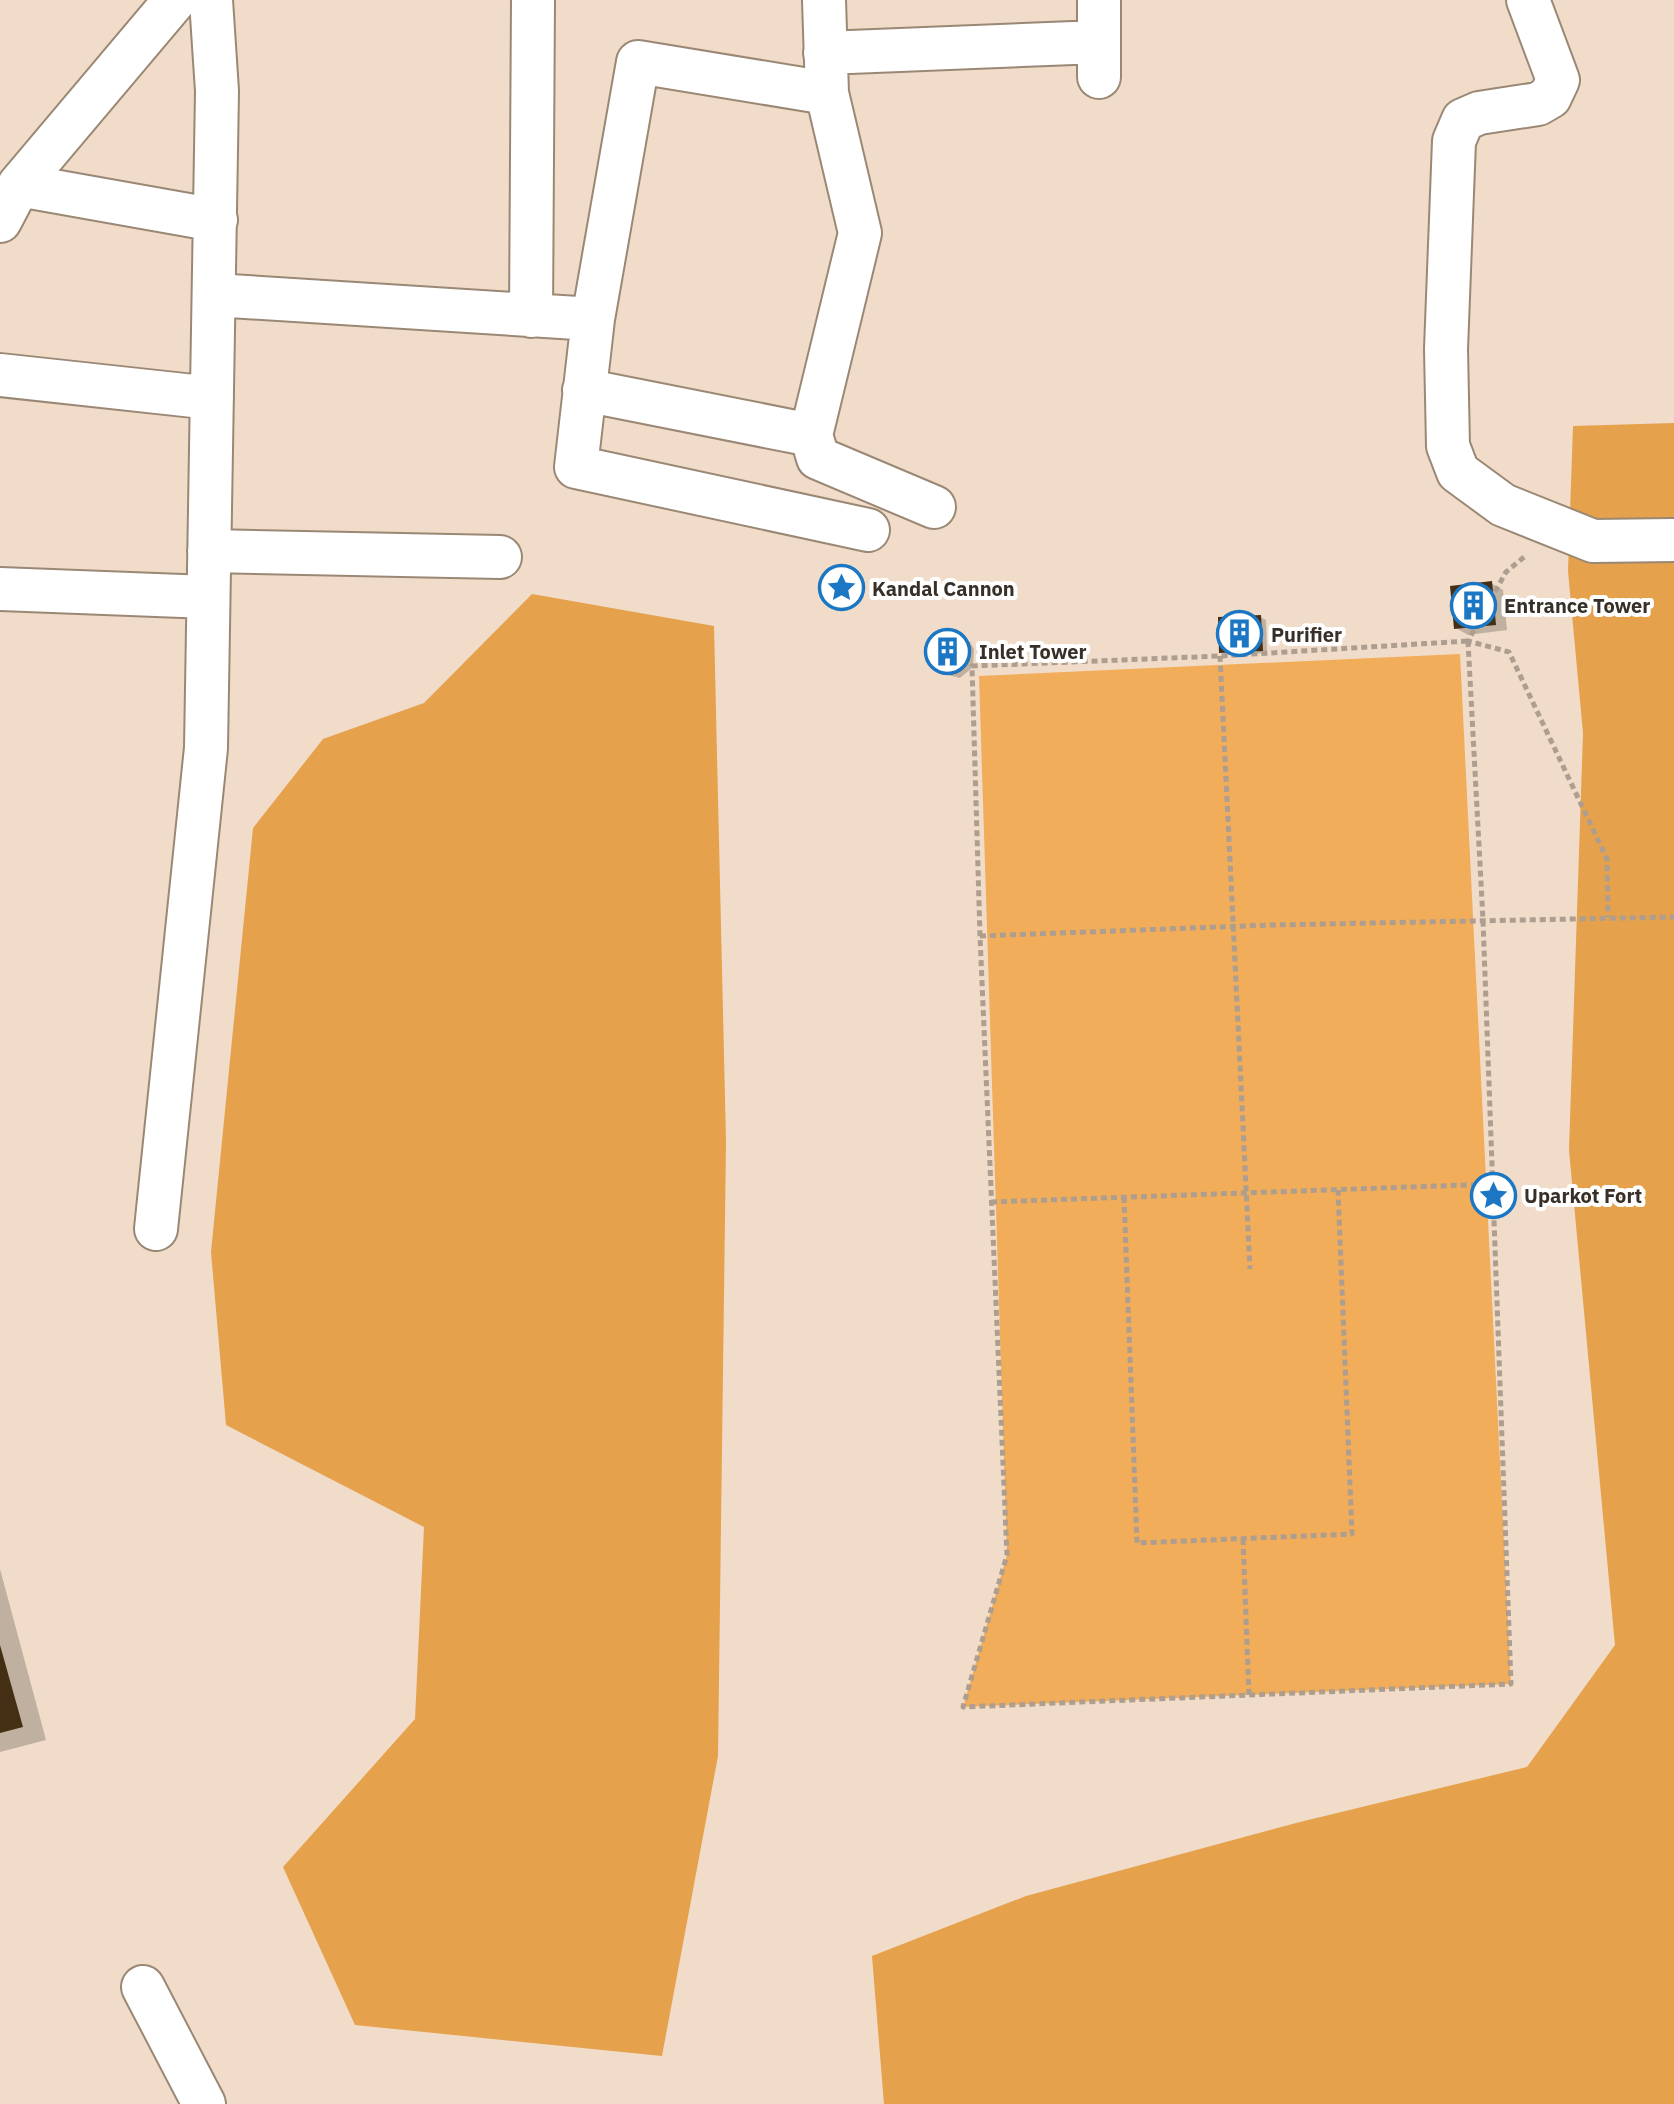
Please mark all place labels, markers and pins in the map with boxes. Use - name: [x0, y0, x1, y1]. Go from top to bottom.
- place icon: Kandal Cannon: [817, 564, 865, 612]
- place label: Kandal Cannon: [872, 575, 1015, 602]
- building icon: Entrance Tower: [1449, 581, 1497, 629]
- place label: Entrance Tower: [1504, 592, 1650, 619]
- building icon: Purifier: [1216, 610, 1264, 658]
- place label: Purifier: [1271, 621, 1342, 648]
- building icon: Inlet Tower: [924, 627, 972, 675]
- place label: Inlet Tower: [979, 638, 1087, 665]
- place icon: Uparkot Fort: [1469, 1171, 1517, 1219]
- place label: Uparkot Fort: [1524, 1182, 1642, 1209]

